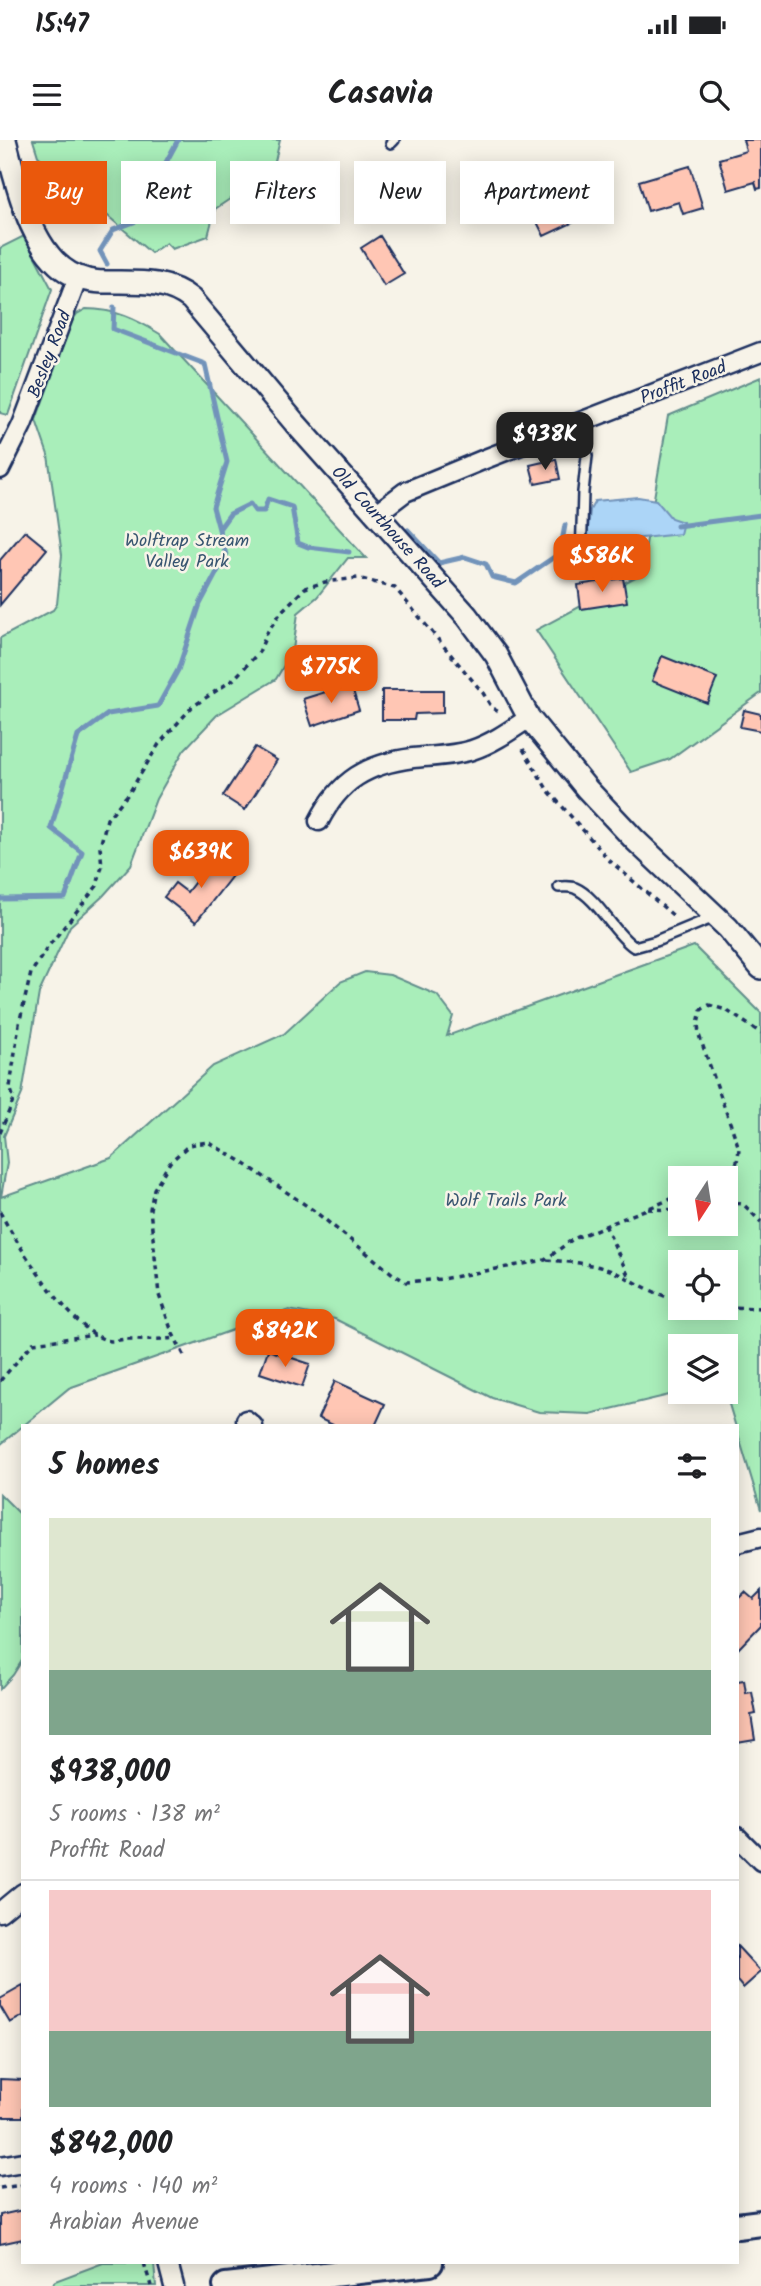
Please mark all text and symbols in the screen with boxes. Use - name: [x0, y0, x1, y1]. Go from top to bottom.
- text: 15:47: [35, 4, 89, 46]
- text: Casavia: [328, 69, 433, 120]
- icon: menu: [28, 76, 66, 114]
- icon: search: [695, 76, 733, 114]
- chip: Buy: [21, 161, 107, 224]
- chip: Rent: [121, 161, 216, 224]
- chip: Filters: [230, 161, 340, 224]
- chip: New: [354, 161, 446, 224]
- chip: Apartment: [460, 161, 614, 224]
- street label: Besley Road: [20, 306, 81, 402]
- street label: Proffit Road: [636, 353, 732, 413]
- pin: $938K: [496, 412, 594, 472]
- text: $938K: [512, 417, 578, 453]
- street label: Old Courthouse Road: [323, 460, 451, 597]
- park label: Wolftrap Stream Valley Park: [125, 527, 249, 577]
- pin: $586K: [553, 534, 651, 594]
- text: $586K: [569, 539, 635, 575]
- pin: $775K: [282, 645, 380, 705]
- text: $775K: [301, 650, 361, 686]
- pin: $639K: [152, 830, 250, 890]
- text: $639K: [169, 835, 233, 871]
- north arrow: [668, 1166, 738, 1236]
- map controls: [668, 1166, 738, 1404]
- park label: Wolf Trails Park: [446, 1187, 567, 1216]
- button: locate: [668, 1250, 738, 1320]
- pin: $842K: [236, 1310, 334, 1369]
- text: $842K: [252, 1314, 318, 1350]
- button: layers: [668, 1334, 738, 1404]
- text: 5 homes: [49, 1442, 160, 1490]
- icon: filters: [673, 1447, 711, 1485]
- icon: home: [317, 1564, 443, 1690]
- text: $938,000: [49, 1749, 170, 1797]
- text: 5 rooms · 138 m²: [49, 1797, 220, 1833]
- text: Proffit Road: [49, 1833, 165, 1869]
- icon: home: [317, 1936, 443, 2062]
- text: $842,000: [49, 2121, 172, 2169]
- text: 4 rooms · 140 m²: [49, 2169, 217, 2205]
- text: Arabian Avenue: [49, 2205, 199, 2241]

